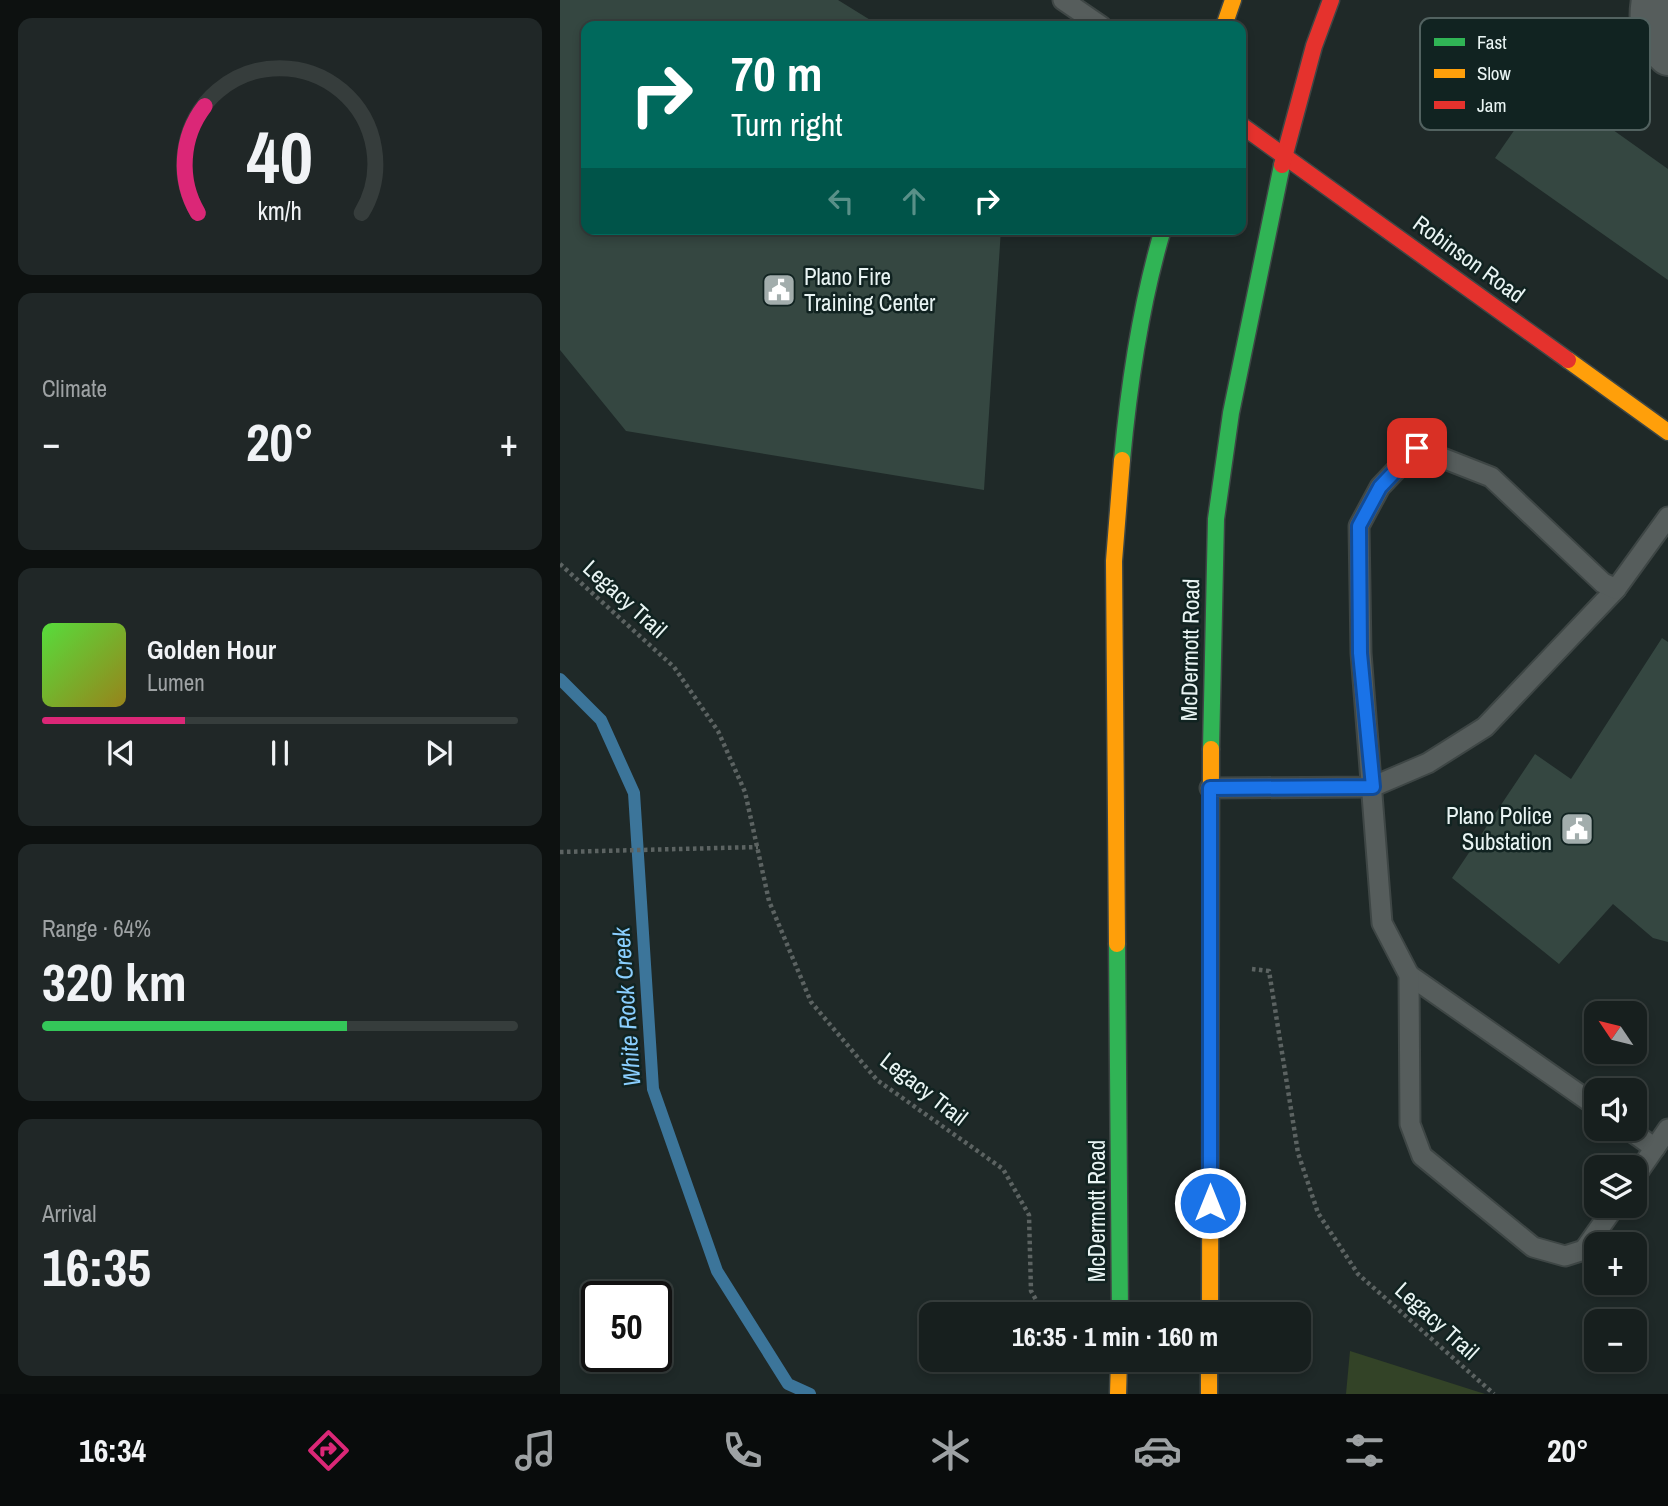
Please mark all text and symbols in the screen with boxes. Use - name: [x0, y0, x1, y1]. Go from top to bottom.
- legend: [1420, 18, 1650, 130]
- text: Fast: [1477, 29, 1507, 55]
- text: 70 m: [731, 40, 823, 106]
- icon: right: [616, 49, 707, 140]
- text: Slow: [1477, 60, 1512, 86]
- text: Jam: [1477, 92, 1506, 118]
- text: Turn right: [731, 103, 843, 146]
- text: 40: [247, 108, 313, 206]
- icon: left: [822, 182, 860, 220]
- icon: ahead: [895, 182, 933, 220]
- icon: right: [968, 182, 1006, 220]
- text: km/h: [258, 193, 302, 227]
- street label: Robinson Road: [1407, 208, 1531, 310]
- place label: Plano Fire Training Center: [804, 261, 936, 318]
- public building icon: Plano Fire Training Center: [760, 271, 798, 309]
- text: Climate: [42, 373, 107, 404]
- text: 20°: [246, 407, 314, 477]
- text: −: [42, 417, 60, 468]
- text: +: [500, 417, 518, 468]
- pin: [1387, 418, 1447, 478]
- icon: arrive: [1398, 429, 1436, 467]
- street label: Legacy Trail: [577, 553, 674, 645]
- street label: McDermott Road: [1173, 578, 1206, 722]
- text: Golden Hour: [147, 632, 276, 667]
- text: Lumen: [147, 667, 205, 698]
- icon: previous: [102, 734, 140, 772]
- icon: pause: [261, 734, 299, 772]
- icon: next: [420, 734, 458, 772]
- place label: Plano Police Substation: [1446, 800, 1552, 857]
- public building icon: Plano Police Substation: [1558, 810, 1596, 848]
- text: Range · 64%: [42, 913, 151, 944]
- water label: White Rock Creek: [604, 925, 648, 1088]
- text: 320 km: [42, 947, 187, 1017]
- north arrow: [1584, 1001, 1647, 1064]
- map controls: [1584, 1001, 1647, 1372]
- street label: Legacy Trail: [874, 1045, 974, 1132]
- button: sound: [1584, 1078, 1647, 1141]
- street label: McDermott Road: [1081, 1140, 1112, 1282]
- button: layers: [1584, 1155, 1647, 1218]
- position arrow: [1173, 1166, 1247, 1240]
- text: Arrival: [42, 1198, 97, 1229]
- text: 16:35: [42, 1232, 151, 1302]
- button: +: [1584, 1232, 1647, 1295]
- street label: Legacy Trail: [1389, 1275, 1486, 1367]
- speed limit sign: 50: [581, 1281, 672, 1372]
- button: −: [1584, 1309, 1647, 1372]
- text: 16:35 · 1 min · 160 m: [1012, 1319, 1218, 1354]
- icon: directions: [304, 1426, 353, 1475]
- icon: music: [511, 1426, 560, 1475]
- icon: phone: [718, 1426, 767, 1475]
- icon: climate: [926, 1426, 975, 1475]
- icon: car: [1133, 1426, 1182, 1475]
- icon: filters: [1340, 1426, 1389, 1475]
- text: 16:34: [79, 1429, 146, 1472]
- text: 20°: [1547, 1429, 1589, 1472]

